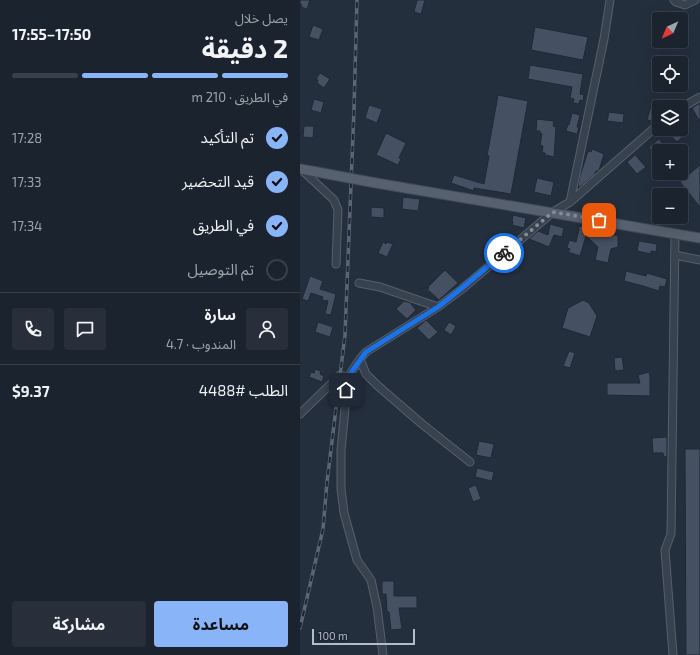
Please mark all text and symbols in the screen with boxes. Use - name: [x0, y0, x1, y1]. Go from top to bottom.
- text: يصل خلال: [235, 10, 288, 26]
- north arrow: [652, 12, 688, 48]
- map controls: [652, 12, 688, 224]
- text: 17:50–17:55: [12, 25, 91, 43]
- text: 2 دقيقة: [202, 32, 288, 63]
- button: locate: [652, 56, 688, 92]
- text: في الطريق · 210 m: [191, 89, 288, 105]
- button: layers: [652, 100, 688, 136]
- icon: check: [266, 127, 288, 149]
- text: تم التأكيد: [201, 128, 254, 146]
- text: 17:28: [12, 130, 42, 146]
- button: +: [652, 144, 688, 180]
- icon: check: [266, 171, 288, 193]
- text: قيد التحضير: [182, 172, 254, 190]
- text: 17:33: [12, 174, 41, 190]
- button: −: [652, 188, 688, 224]
- pin: [582, 203, 616, 237]
- icon: bag: [588, 209, 610, 231]
- icon: check: [266, 215, 288, 237]
- text: في الطريق: [193, 216, 254, 234]
- text: 17:34: [12, 218, 42, 234]
- courier: [484, 233, 524, 273]
- icon: bike: [493, 242, 515, 264]
- text: تم التوصيل: [188, 260, 254, 278]
- text: سارة: [204, 305, 236, 323]
- button: phone: [12, 308, 54, 350]
- button: chat: [64, 308, 106, 350]
- button: person: [246, 308, 288, 350]
- text: المندوب · 4.7: [166, 336, 236, 352]
- pin: [329, 373, 363, 407]
- icon: home: [335, 379, 357, 401]
- text: الطلب #4488: [199, 381, 288, 399]
- text: $9.37: [12, 382, 50, 400]
- button: مشاركة: [12, 601, 146, 647]
- button: مساعدة: [154, 601, 288, 647]
- scale bar: [312, 627, 415, 646]
- text: 100 m: [318, 629, 348, 642]

